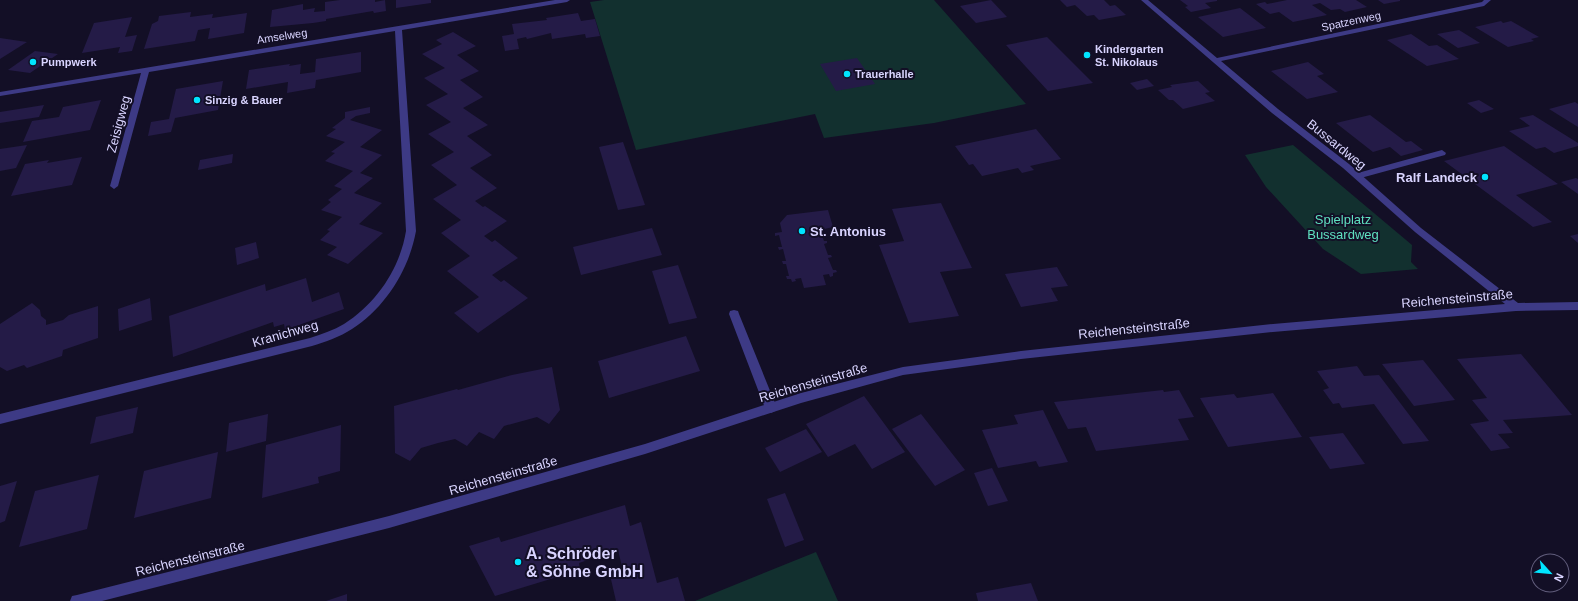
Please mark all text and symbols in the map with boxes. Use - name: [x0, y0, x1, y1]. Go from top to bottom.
- street label: Spatzenweg: [1320, 9, 1382, 33]
- street label: Amselweg: [256, 26, 308, 46]
- place label: Kindergarten St. Nikolaus: [1095, 43, 1164, 68]
- marker: Kindergarten St. Nikolaus: [1082, 50, 1092, 60]
- place label: Pumpwerk: [41, 56, 98, 68]
- marker: Pumpwerk: [28, 57, 38, 67]
- place label: Trauerhalle: [855, 68, 914, 80]
- marker: Trauerhalle: [842, 69, 852, 79]
- street label: Zeisigweg: [104, 94, 133, 154]
- place label: Sinzig & Bauer: [205, 94, 283, 106]
- marker: Sinzig & Bauer: [192, 95, 202, 105]
- street label: Bussardweg: [1304, 116, 1369, 173]
- place label: Ralf Landeck: [1396, 170, 1478, 185]
- marker: Ralf Landeck: [1480, 172, 1490, 182]
- park label: Spielplatz Bussardweg: [1307, 212, 1379, 242]
- place label: St. Antonius: [810, 224, 886, 239]
- marker: St. Antonius: [797, 226, 807, 236]
- street label: Reichensteinstraße: [1401, 286, 1513, 311]
- street label: Reichensteinstraße: [1078, 315, 1191, 342]
- street label: Kranichweg: [250, 317, 320, 350]
- street label: Reichensteinstraße: [757, 360, 869, 405]
- street label: Reichensteinstraße: [447, 453, 559, 498]
- street label: Reichensteinstraße: [134, 538, 246, 579]
- place label: A. Schröder & Söhne GmbH: [526, 545, 643, 580]
- north arrow: [1530, 553, 1570, 593]
- marker: A. Schröder & Söhne GmbH: [513, 557, 523, 567]
- text: N: [1552, 571, 1566, 584]

